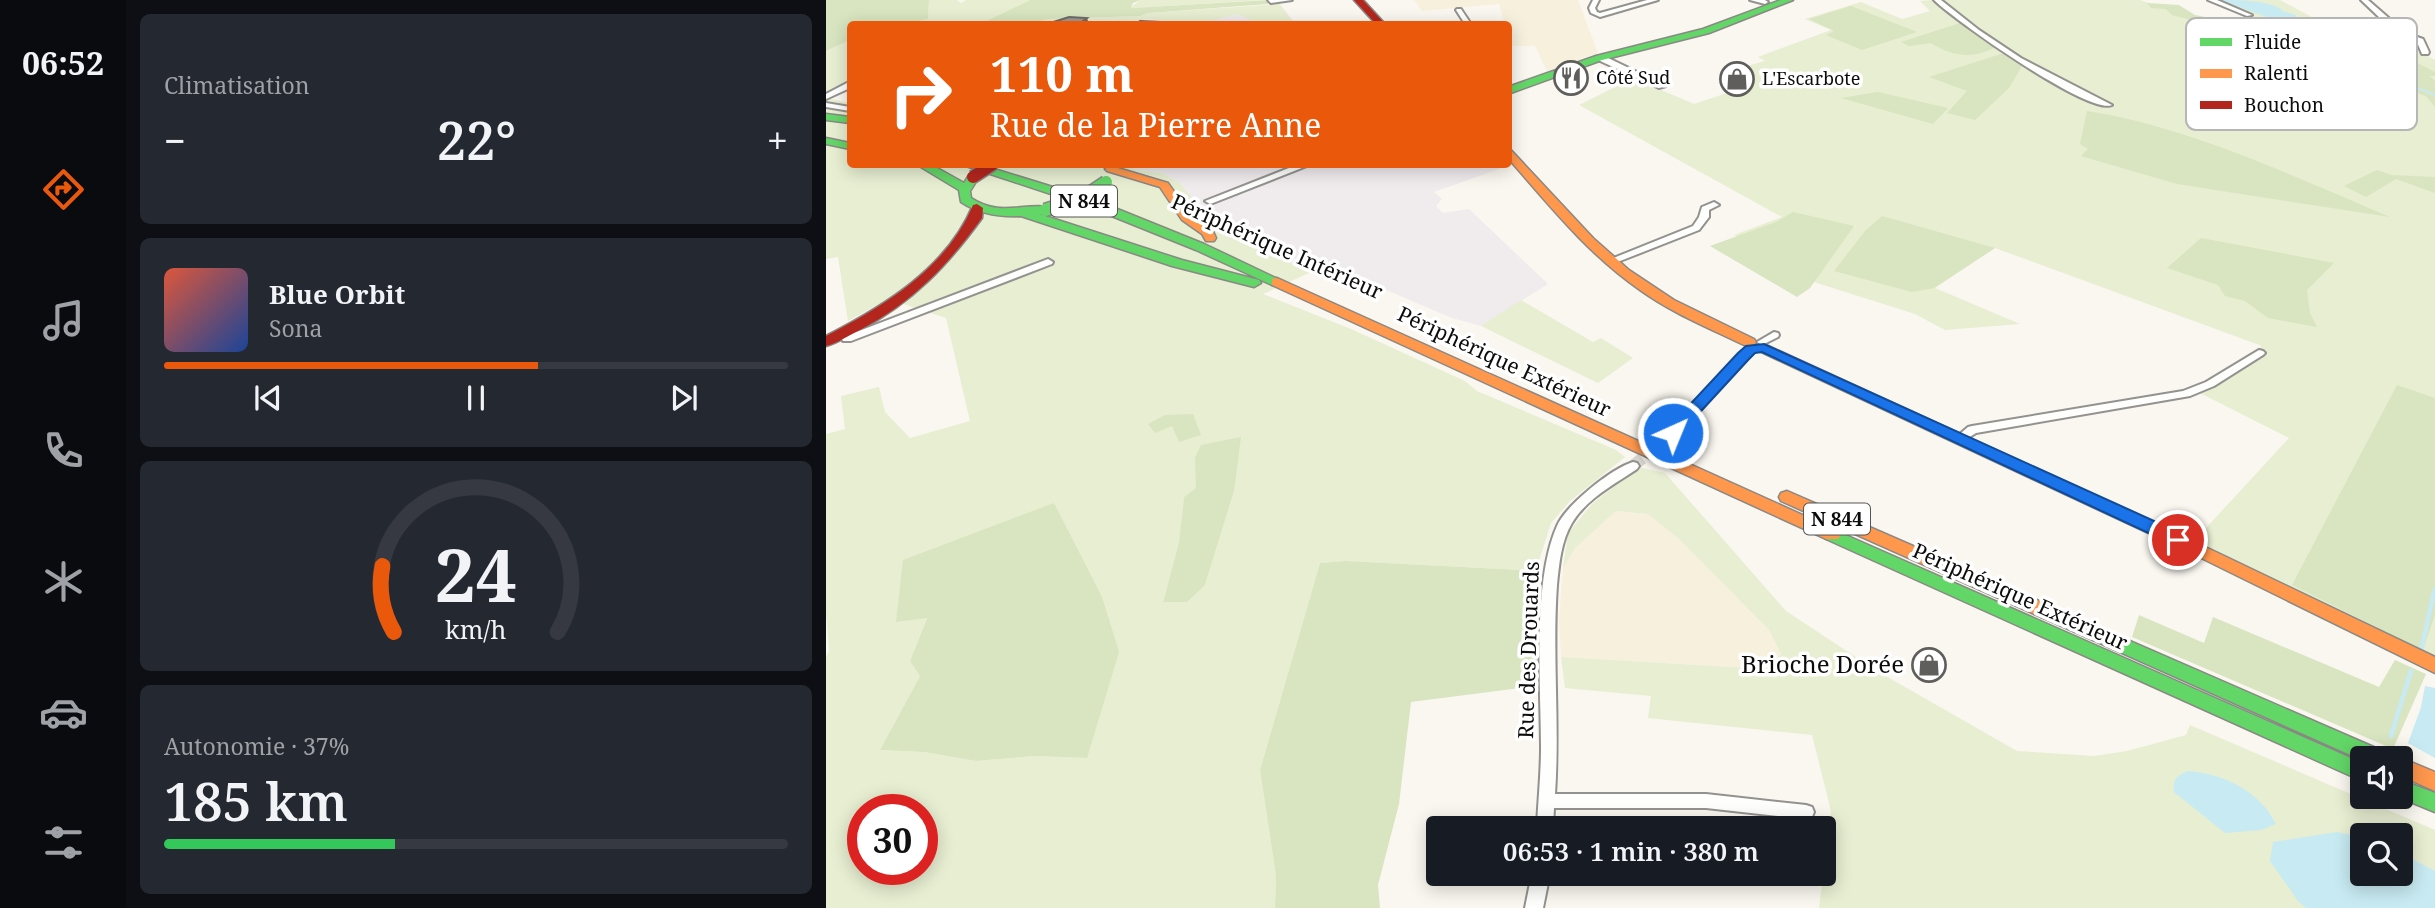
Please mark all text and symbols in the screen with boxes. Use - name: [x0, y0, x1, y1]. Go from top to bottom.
- legend: [2186, 18, 2417, 130]
- text: Fluide: [2244, 29, 2301, 55]
- text: 110 m: [990, 40, 1134, 106]
- text: 06:52: [22, 41, 104, 84]
- icon: right: [875, 49, 966, 140]
- restaurant icon: Côté Sud: [1552, 59, 1590, 97]
- shop icon: L'Escarbote: [1718, 60, 1756, 98]
- text: Ralenti: [2244, 60, 2308, 86]
- place label: Côté Sud: [1596, 65, 1670, 89]
- place label: L'Escarbote: [1762, 66, 1860, 90]
- text: Climatisation: [164, 69, 310, 101]
- text: Bouchon: [2244, 92, 2324, 118]
- text: Rue de la Pierre Anne: [990, 103, 1321, 146]
- text: 22°: [437, 104, 516, 175]
- text: −: [164, 114, 186, 166]
- text: +: [767, 114, 788, 166]
- icon: directions: [39, 165, 88, 214]
- road number: N 844: [1051, 186, 1117, 216]
- street label: Périphérique Intérieur: [1167, 187, 1388, 305]
- text: Blue Orbit: [269, 276, 405, 312]
- icon: music: [39, 296, 88, 345]
- street label: Périphérique Extérieur: [1393, 299, 1616, 423]
- text: Sona: [269, 312, 323, 344]
- icon: previous: [249, 379, 287, 417]
- icon: pause: [457, 379, 495, 417]
- icon: next: [665, 379, 703, 417]
- position arrow: [1636, 396, 1710, 470]
- icon: phone: [39, 426, 88, 475]
- road number: N 844: [1804, 504, 1870, 534]
- pin: [2148, 510, 2208, 570]
- icon: arrive: [2159, 521, 2197, 559]
- text: 24: [435, 524, 517, 623]
- street label: Périphérique Extérieur: [1909, 536, 2132, 656]
- icon: climate: [39, 557, 88, 606]
- street label: Rue des Drouards: [1511, 561, 1545, 739]
- text: km/h: [445, 612, 507, 646]
- shop icon: Brioche Dorée: [1910, 646, 1948, 684]
- place label: Brioche Dorée: [1741, 647, 1904, 680]
- icon: car: [39, 688, 88, 737]
- text: Autonomie · 37%: [164, 730, 349, 762]
- map controls: [2350, 746, 2413, 886]
- button: sound: [2350, 746, 2413, 809]
- text: 185 km: [164, 765, 348, 836]
- speed limit sign: 30: [847, 794, 938, 885]
- icon: filters: [39, 818, 88, 867]
- button: search: [2350, 823, 2413, 886]
- text: 06:53 · 1 min · 380 m: [1503, 833, 1759, 869]

